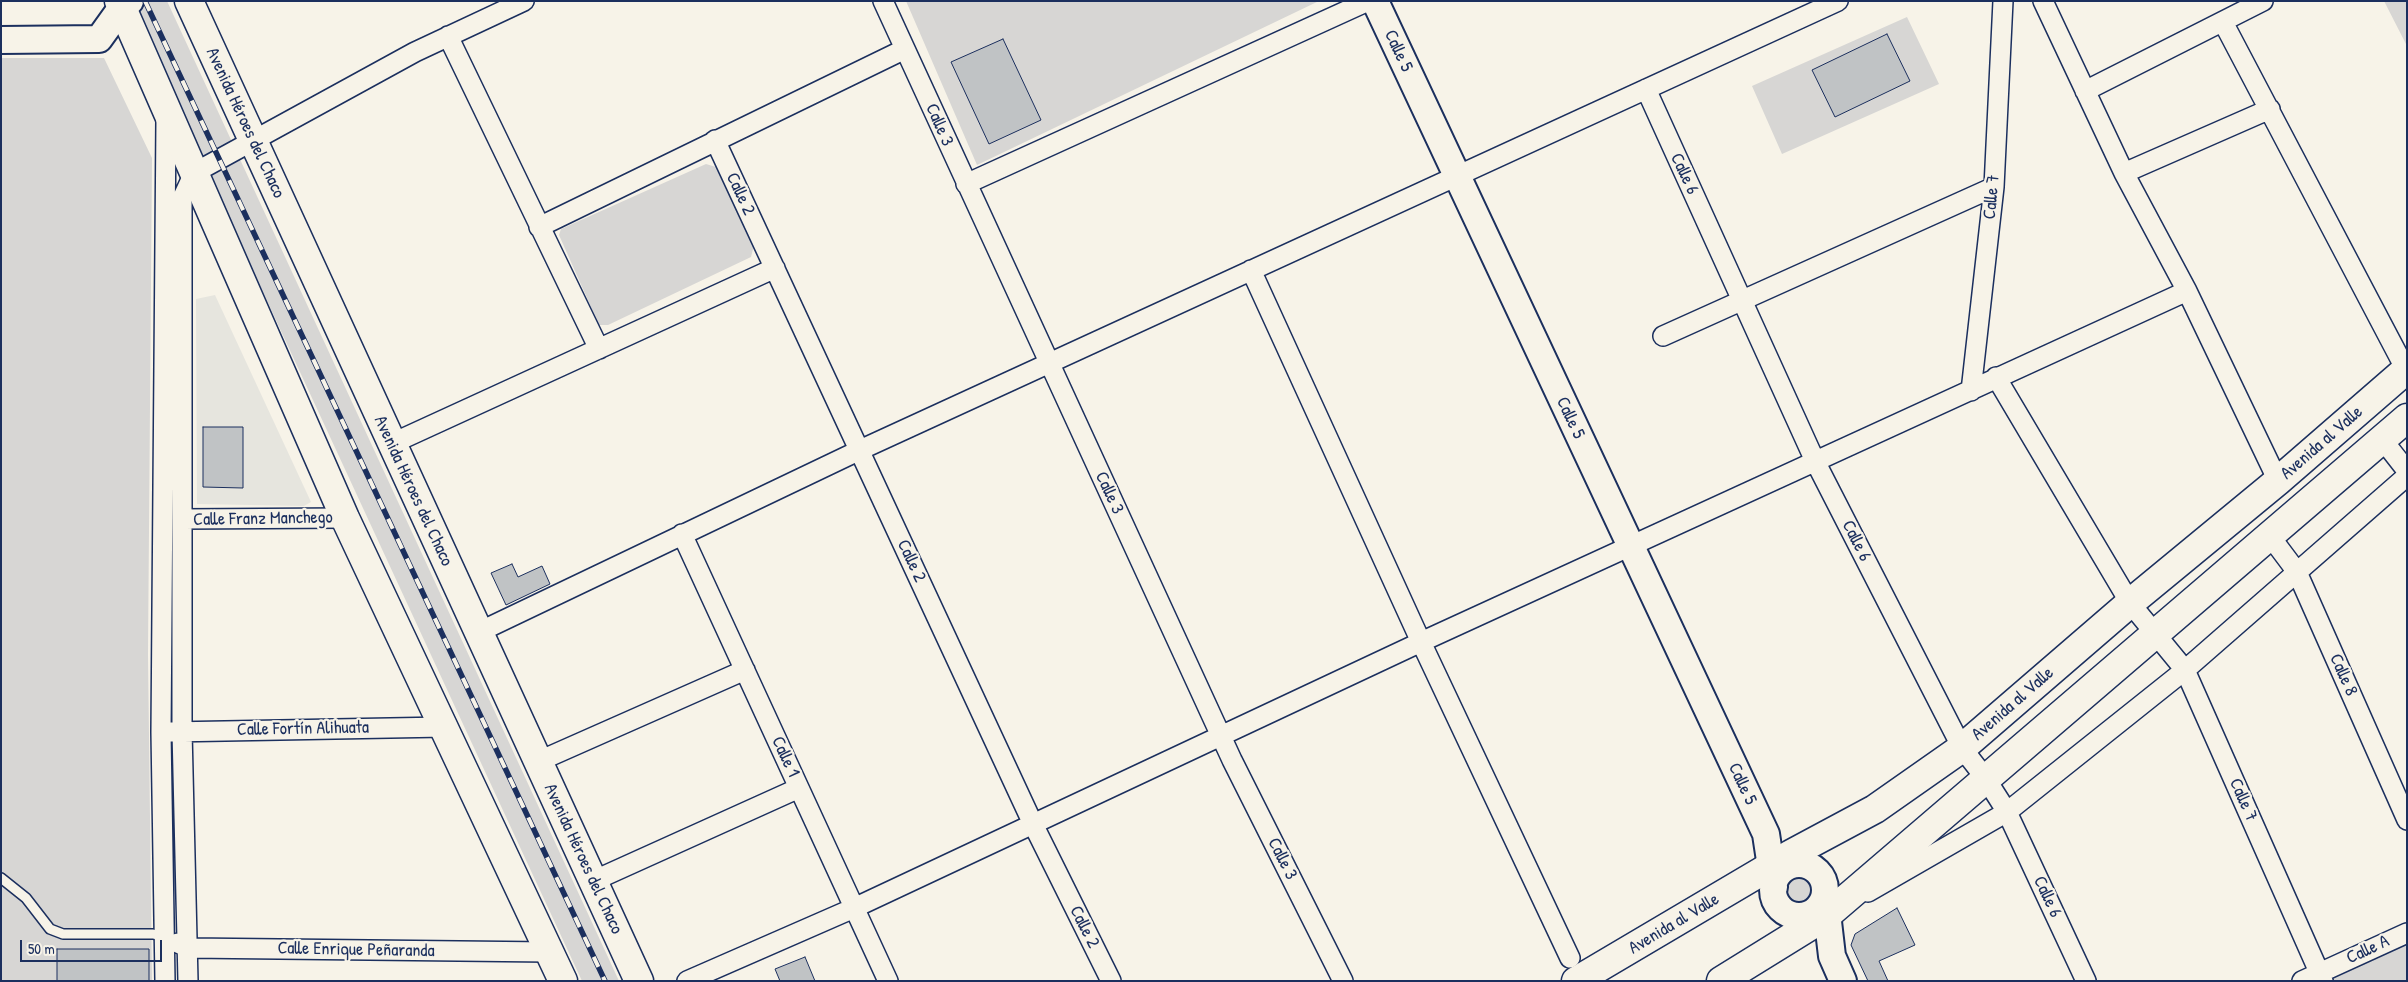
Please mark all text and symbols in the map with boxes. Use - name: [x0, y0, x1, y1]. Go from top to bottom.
- street label: Calle 5: [1379, 27, 1417, 75]
- street label: Avenida Héroes del Chaco: [201, 44, 289, 202]
- street label: Calle 3: [920, 100, 958, 150]
- street label: Calle 6: [1665, 150, 1703, 198]
- street label: Calle 2: [721, 169, 759, 219]
- street label: Calle 7: [1979, 174, 2005, 220]
- street label: Calle 5: [1551, 394, 1589, 442]
- street label: Avenida al Valle: [2277, 402, 2367, 484]
- street label: Avenida Héroes del Chaco: [369, 412, 457, 570]
- street label: Calle 3: [1090, 468, 1128, 518]
- street label: Calle Franz Manchego: [193, 507, 333, 531]
- street label: Calle 6: [1837, 517, 1875, 565]
- street label: Calle 2: [892, 536, 930, 586]
- street label: Calle 8: [2324, 651, 2362, 699]
- street label: Avenida al Valle: [1968, 663, 2058, 745]
- street label: Calle Fortín Alihuata: [237, 717, 369, 741]
- street label: Calle 1: [766, 733, 804, 781]
- street label: Calle 5: [1723, 760, 1761, 808]
- street label: Calle 7: [2224, 775, 2262, 825]
- street label: Avenida Héroes del Chaco: [539, 780, 627, 938]
- street label: Calle 3: [1262, 834, 1302, 884]
- street label: Calle 6: [2028, 873, 2066, 921]
- street label: Avenida al Valle: [1625, 889, 1723, 959]
- street label: Calle 2: [1064, 902, 1104, 952]
- scale bar: [22, 930, 165, 962]
- street label: Calle A: [2343, 931, 2393, 969]
- text: 50 m: [28, 938, 55, 959]
- street label: Calle Enrique Peñaranda: [277, 938, 435, 962]

